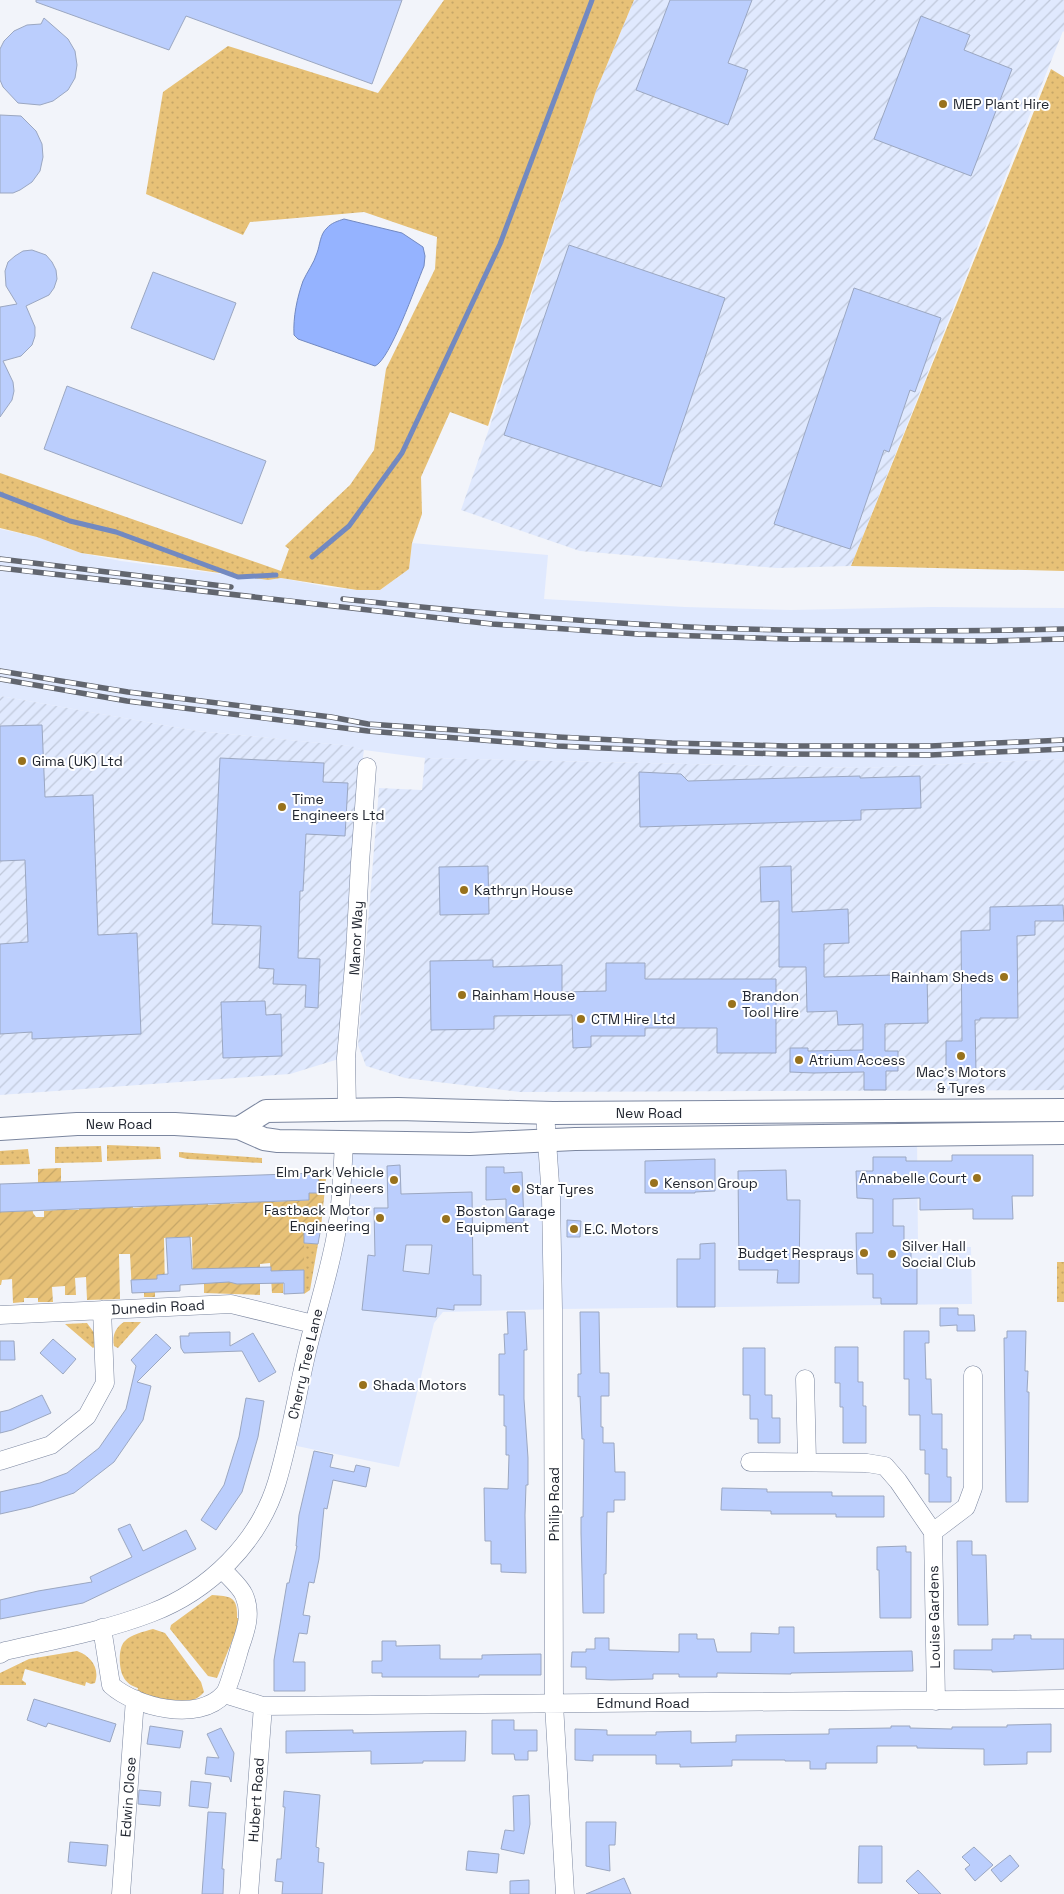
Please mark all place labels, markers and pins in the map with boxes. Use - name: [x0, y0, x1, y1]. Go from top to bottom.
- place label: MEP Plant Hire: [953, 95, 1049, 113]
- marker: MEP Plant Hire: [937, 98, 949, 110]
- place label: Gima (UK) Ltd: [32, 752, 123, 770]
- marker: Gima (UK) Ltd: [16, 755, 28, 767]
- place label: Time Engineers Ltd: [292, 790, 384, 824]
- marker: Time Engineers Ltd: [276, 801, 288, 813]
- place label: Kathryn House: [474, 881, 573, 899]
- marker: Kathryn House: [458, 884, 470, 896]
- place label: Rainham Sheds: [891, 968, 994, 986]
- marker: Rainham Sheds: [998, 971, 1010, 983]
- place label: Rainham House: [472, 986, 575, 1004]
- place label: Brandon Tool Hire: [742, 987, 799, 1021]
- marker: Rainham House: [456, 989, 468, 1001]
- marker: Brandon Tool Hire: [726, 998, 738, 1010]
- place label: CTM Hire Ltd: [591, 1010, 675, 1028]
- marker: CTM Hire Ltd: [575, 1013, 587, 1025]
- marker: Mac's Motors & Tyres: [955, 1050, 967, 1062]
- place label: Atrium Access: [809, 1051, 905, 1069]
- marker: Atrium Access: [793, 1054, 805, 1066]
- place label: Mac's Motors & Tyres: [916, 1063, 1006, 1097]
- place label: Elm Park Vehicle Engineers: [276, 1163, 384, 1197]
- place label: Annabelle Court: [859, 1169, 967, 1187]
- marker: Annabelle Court: [971, 1172, 983, 1184]
- marker: Elm Park Vehicle Engineers: [388, 1174, 400, 1186]
- place label: Kenson Group: [664, 1174, 758, 1192]
- marker: Kenson Group: [648, 1177, 660, 1189]
- place label: Star Tyres: [526, 1180, 594, 1198]
- marker: Star Tyres: [510, 1183, 522, 1195]
- place label: Fastback Motor Engineering: [264, 1201, 370, 1235]
- place label: Boston Garage Equipment: [456, 1202, 556, 1236]
- marker: Fastback Motor Engineering: [374, 1212, 386, 1224]
- marker: Boston Garage Equipment: [440, 1213, 452, 1225]
- place label: E.C. Motors: [584, 1220, 659, 1238]
- marker: E.C. Motors: [568, 1223, 580, 1235]
- place label: Silver Hall Social Club: [902, 1237, 976, 1271]
- place label: Budget Resprays: [738, 1244, 854, 1262]
- marker: Budget Resprays: [858, 1247, 870, 1259]
- marker: Silver Hall Social Club: [886, 1248, 898, 1260]
- place label: Shada Motors: [373, 1376, 467, 1394]
- marker: Shada Motors: [357, 1379, 369, 1391]

